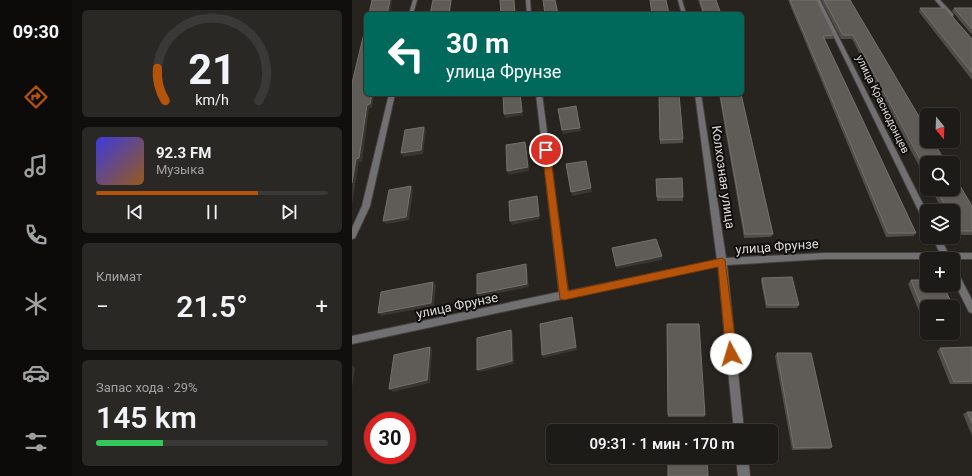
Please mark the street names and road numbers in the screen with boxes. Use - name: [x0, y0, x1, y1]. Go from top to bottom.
- street label: улица Краснодонцев: [853, 53, 912, 156]
- street label: Колхозная улица: [709, 125, 738, 230]
- street label: улица Фрунзе: [735, 236, 819, 257]
- street label: улица Фрунзе: [415, 289, 500, 321]

